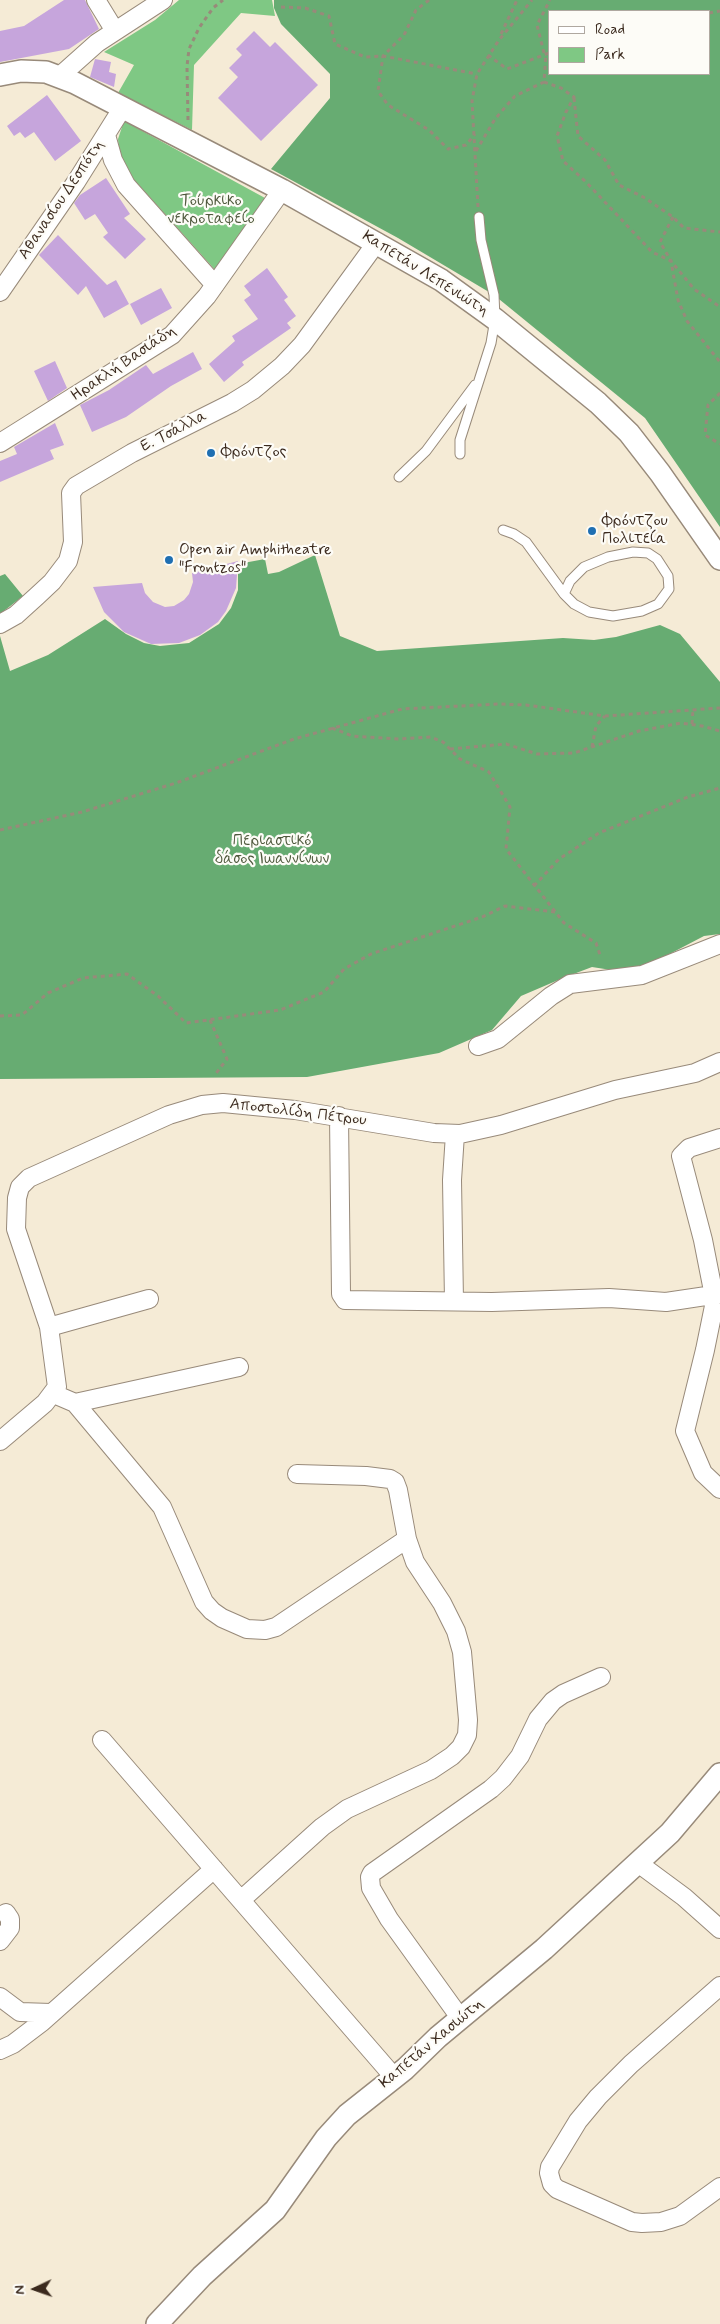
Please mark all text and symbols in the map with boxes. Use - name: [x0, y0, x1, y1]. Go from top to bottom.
- legend: [548, 10, 710, 75]
- text: Road: [595, 20, 625, 40]
- text: Park: [595, 45, 625, 65]
- street label: Αθανασίου Δεσπότη: [15, 137, 109, 263]
- park label: Τούρκικο νεκροταφείο: [167, 192, 255, 230]
- street label: Καπετάν Λεπενιώτη: [358, 227, 492, 321]
- street label: Ηρακλή Βασιάδη: [68, 322, 180, 406]
- street label: Ε. Τσάλλα: [138, 407, 210, 457]
- place label: Φρόντζος: [221, 443, 287, 463]
- marker: Φρόντζος: [205, 447, 217, 459]
- place label: Φρόντζου Πολιτεία: [602, 512, 668, 550]
- marker: Φρόντζου Πολιτεία: [586, 525, 598, 537]
- place label: Open air Amphitheatre "Frontzos": [179, 541, 332, 579]
- marker: Open air Amphitheatre "Frontzos": [163, 554, 175, 566]
- park label: Περιαστικό δάσος Ιωαννίνων: [215, 832, 329, 870]
- street label: Αποστολίδη Πέτρου: [228, 1095, 368, 1131]
- street label: Καπετάν Χασιώτη: [376, 1995, 488, 2093]
- north arrow: [10, 2264, 60, 2314]
- text: N: [11, 2285, 29, 2295]

